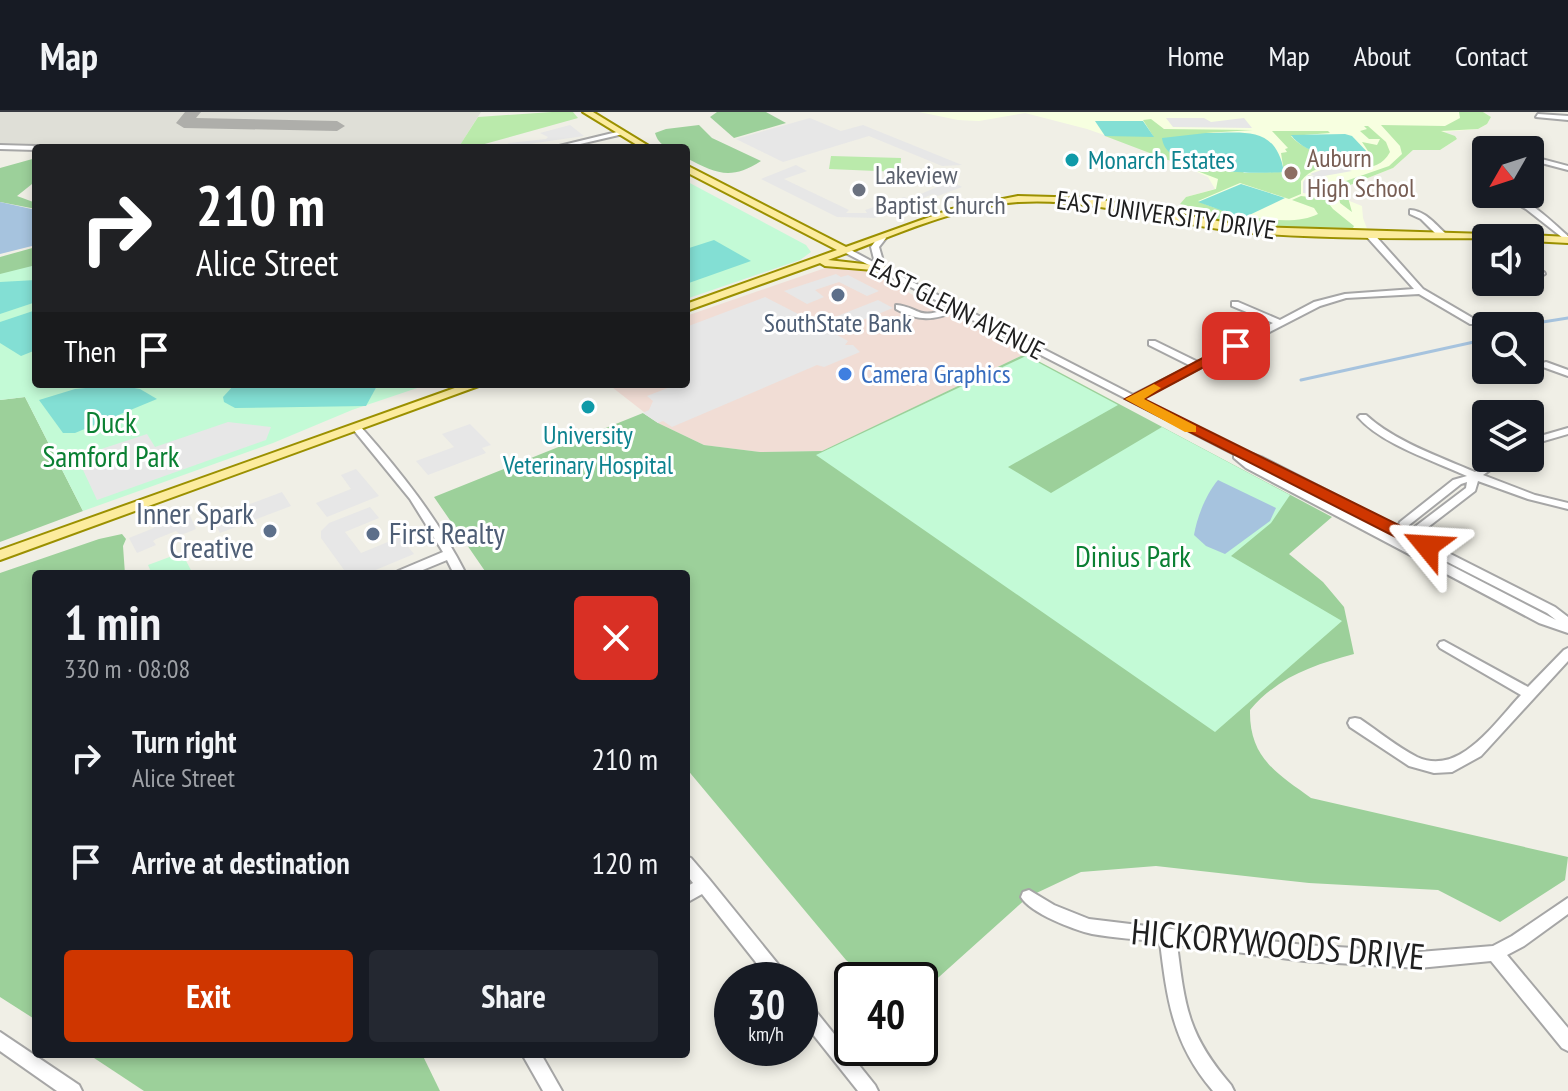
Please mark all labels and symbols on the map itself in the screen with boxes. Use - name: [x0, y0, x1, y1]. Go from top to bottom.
- north arrow: [1472, 136, 1544, 208]
- place label: Auburn High School: [1307, 141, 1415, 204]
- place label: Monarch Estates: [1088, 143, 1235, 176]
- marker: Monarch Estates: [1063, 151, 1081, 169]
- place label: Lakeview Baptist Church: [875, 158, 1006, 221]
- marker: Auburn High School: [1282, 164, 1300, 182]
- marker: Lakeview Baptist Church: [850, 181, 868, 199]
- street label: EAST UNIVERSITY DRIVE: [1055, 183, 1278, 246]
- street label: EAST GLENN AVENUE: [864, 250, 1050, 367]
- marker: SouthState Bank: [829, 286, 847, 304]
- place label: SouthState Bank: [764, 306, 912, 339]
- pin: [1202, 312, 1270, 380]
- place label: Camera Graphics: [861, 357, 1010, 390]
- marker: Camera Graphics: [836, 365, 854, 383]
- marker: University Veterinary Hospital: [579, 398, 597, 416]
- park label: Duck Samford Park: [43, 402, 180, 475]
- place label: University Veterinary Hospital: [502, 418, 673, 481]
- place label: Inner Spark Creative: [136, 493, 254, 566]
- position arrow: [1385, 504, 1469, 588]
- place label: First Realty: [389, 513, 506, 552]
- marker: Inner Spark Creative: [261, 522, 279, 540]
- marker: First Realty: [364, 525, 382, 543]
- park label: Dinius Park: [1075, 536, 1191, 575]
- street label: HICKORYWOODS DRIVE: [1129, 907, 1427, 980]
- speed limit sign: 40: [834, 962, 938, 1066]

